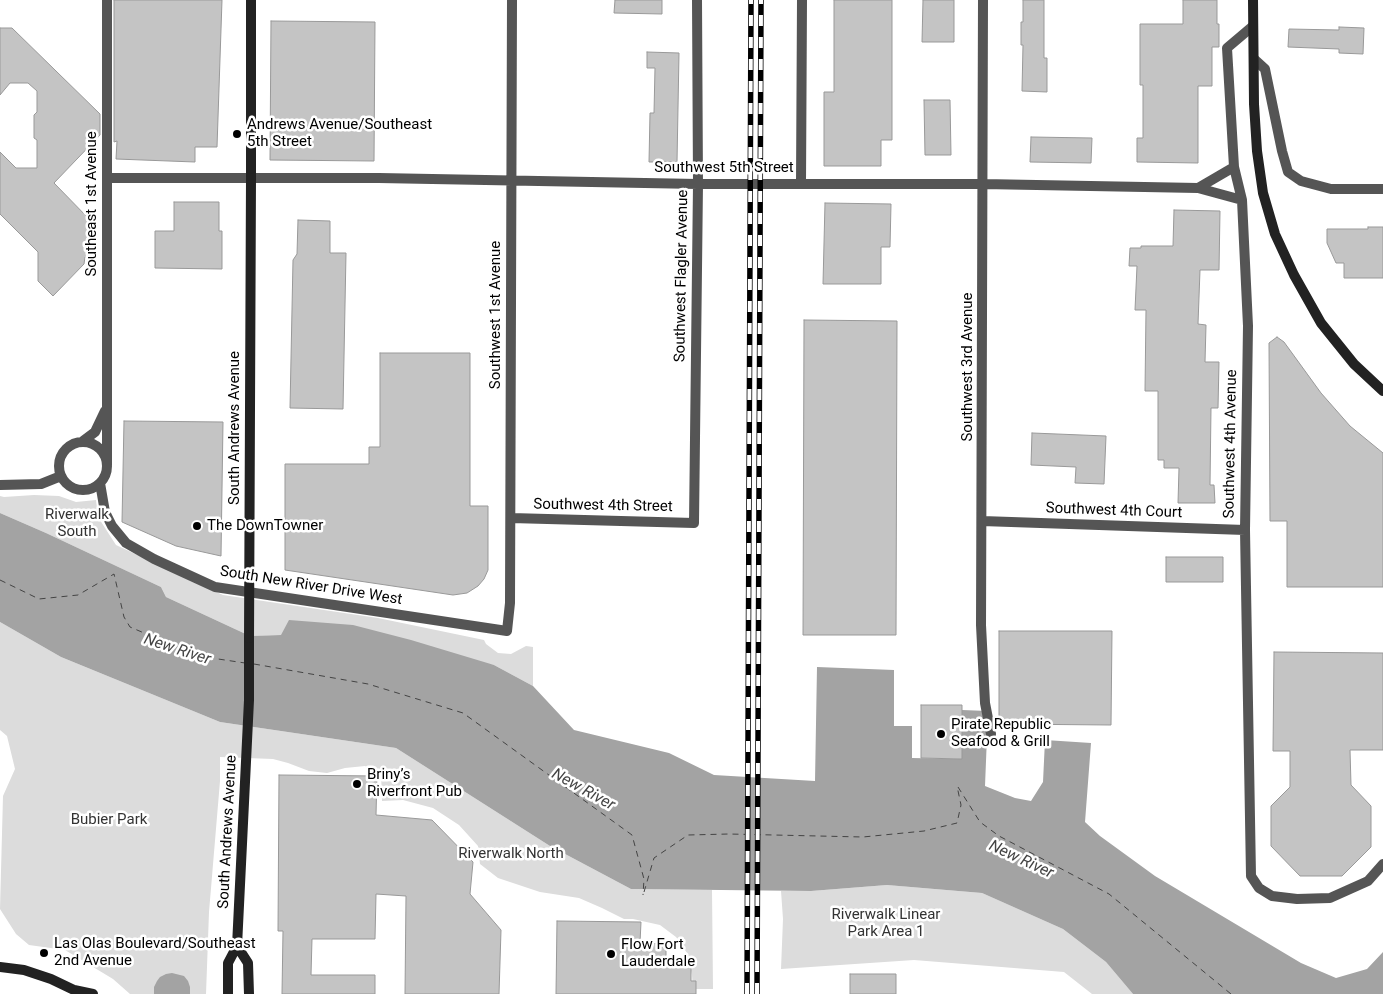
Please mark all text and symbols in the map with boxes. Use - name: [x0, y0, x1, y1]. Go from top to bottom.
- place label: Andrews Avenue/Southeast 5th Street: [247, 116, 432, 151]
- marker: Andrews Avenue/Southeast 5th Street: [231, 128, 243, 140]
- street label: Southeast 1st Avenue: [83, 131, 101, 277]
- street label: Southwest 5th Street: [654, 159, 794, 177]
- street label: Southwest Flagler Avenue: [671, 190, 693, 362]
- street label: Southwest 1st Avenue: [487, 241, 505, 389]
- street label: Southwest 3rd Avenue: [959, 292, 977, 442]
- street label: South Andrews Avenue: [226, 351, 244, 505]
- street label: Southwest 4th Avenue: [1221, 369, 1241, 519]
- street label: Southwest 4th Street: [533, 496, 673, 516]
- street label: Southwest 4th Court: [1045, 500, 1183, 522]
- park label: Riverwalk South: [45, 506, 109, 541]
- place label: The DownTowner: [207, 517, 323, 535]
- marker: The DownTowner: [191, 520, 203, 532]
- street label: South New River Drive West: [219, 563, 403, 609]
- water label: New River: [141, 630, 213, 670]
- place label: Pirate Republic Seafood & Grill: [951, 716, 1051, 751]
- marker: Pirate Republic Seafood & Grill: [935, 728, 947, 740]
- street label: South Andrews Avenue: [215, 755, 241, 909]
- water label: New River: [548, 765, 618, 815]
- place label: Briny’s Riverfront Pub: [367, 766, 462, 801]
- marker: Briny’s Riverfront Pub: [351, 778, 363, 790]
- park label: Bubier Park: [71, 811, 147, 829]
- water label: New River: [986, 837, 1056, 883]
- park label: Riverwalk North: [458, 845, 564, 863]
- park label: Riverwalk Linear Park Area 1: [832, 906, 940, 941]
- place label: Las Olas Boulevard/Southeast 2nd Avenue: [54, 935, 256, 970]
- place label: Flow Fort Lauderdale: [621, 936, 695, 971]
- marker: Las Olas Boulevard/Southeast 2nd Avenue: [38, 947, 50, 959]
- marker: Flow Fort Lauderdale: [605, 948, 617, 960]

